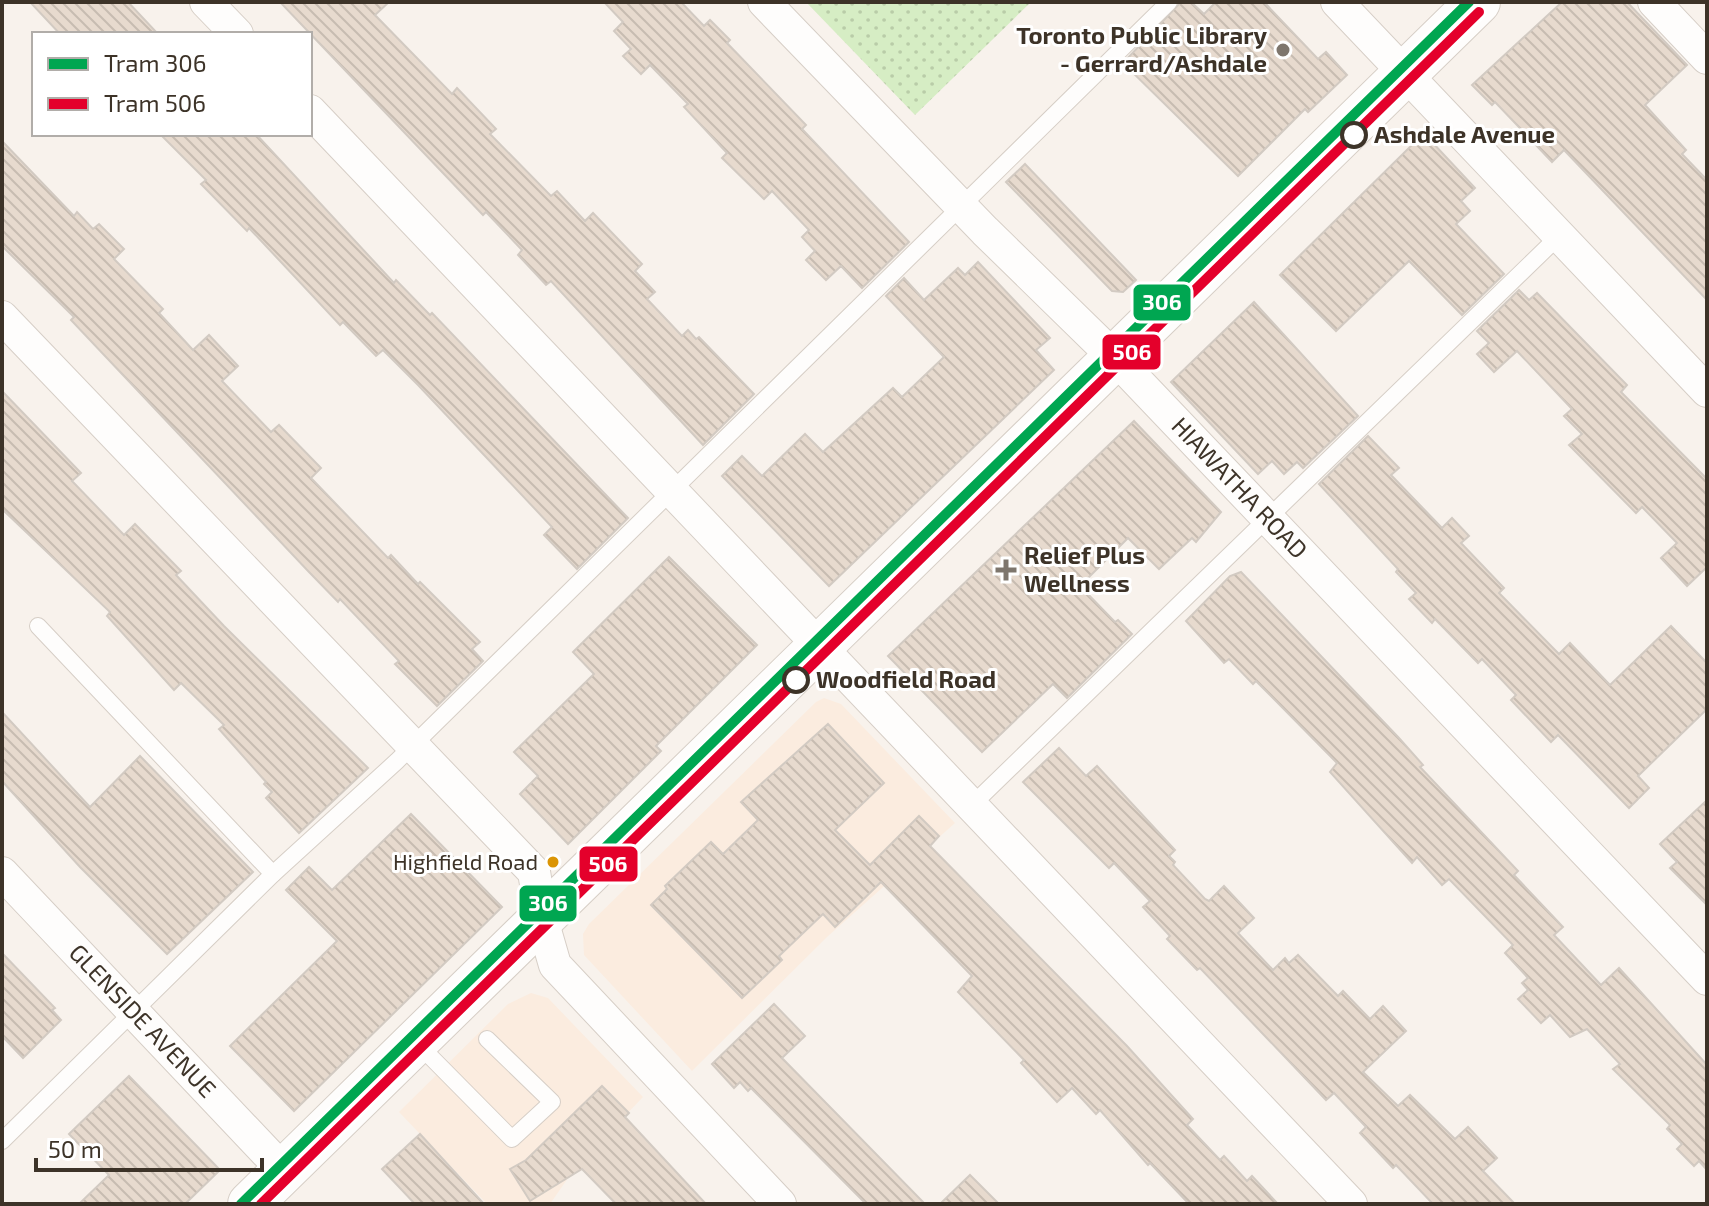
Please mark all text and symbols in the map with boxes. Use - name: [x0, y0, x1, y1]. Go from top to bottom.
- place label: Toronto Public Library - Gerrard/Ashdale: [1016, 20, 1267, 77]
- legend: [32, 32, 312, 136]
- marker: Toronto Public Library - Gerrard/Ashdale: [1274, 41, 1292, 59]
- text: Tram 306: [104, 48, 206, 77]
- text: Tram 506: [104, 88, 206, 117]
- place label: Ashdale Avenue: [1374, 119, 1555, 148]
- marker: Ashdale Avenue: [1341, 122, 1367, 148]
- line badge: 306: [1132, 283, 1192, 322]
- text: 306: [1142, 288, 1182, 314]
- line badge: 506: [1101, 333, 1162, 371]
- text: 506: [1112, 338, 1152, 364]
- street label: HIAWATHA ROAD: [1166, 411, 1314, 564]
- place label: Relief Plus Wellness: [1024, 540, 1145, 597]
- marker: Relief Plus Wellness: [995, 559, 1017, 581]
- place label: Woodfield Road: [816, 664, 996, 693]
- marker: Woodfield Road: [783, 667, 809, 693]
- line badge: 506: [578, 845, 639, 883]
- place label: Highfield Road: [393, 848, 538, 874]
- text: 506: [588, 850, 628, 876]
- marker: Highfield Road: [545, 854, 561, 870]
- line badge: 306: [518, 884, 578, 923]
- text: 306: [528, 889, 568, 915]
- street label: GLENSIDE AVENUE: [64, 937, 223, 1103]
- scale bar: [36, 1122, 262, 1172]
- text: 50 m: [48, 1134, 102, 1163]

